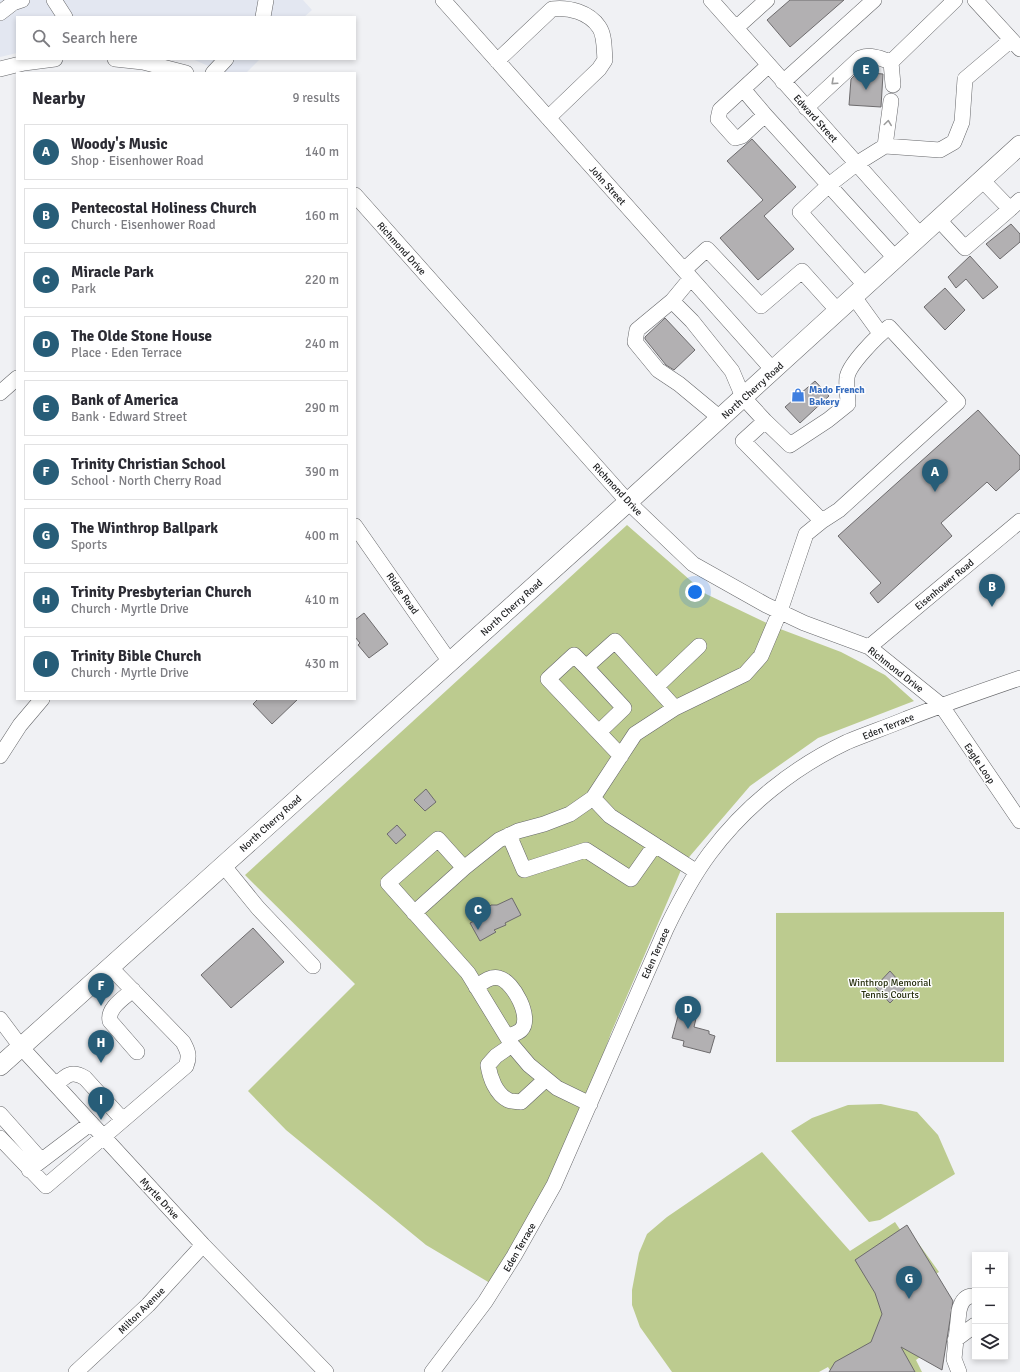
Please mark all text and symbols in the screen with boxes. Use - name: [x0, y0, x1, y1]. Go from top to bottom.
- search box: [16, 16, 356, 60]
- icon: search: [30, 27, 52, 49]
- text: Search here: [62, 29, 138, 47]
- pin: E: [853, 57, 879, 90]
- one-way arrow: [832, 77, 839, 84]
- text: Nearby: [32, 88, 85, 109]
- text: 9 results: [292, 90, 340, 106]
- street label: Edward Street: [791, 92, 840, 145]
- one-way arrow: [883, 120, 892, 126]
- text: Woody's Music: [71, 135, 168, 153]
- text: A: [42, 144, 50, 160]
- text: 140 m: [305, 144, 339, 160]
- text: Shop · Eisenhower Road: [71, 153, 204, 169]
- street label: John Street: [586, 164, 628, 208]
- text: Pentecostal Holiness Church: [71, 199, 257, 217]
- text: B: [42, 208, 50, 224]
- text: 160 m: [305, 208, 339, 224]
- text: Church · Eisenhower Road: [71, 217, 216, 233]
- street label: Richmond Drive: [374, 220, 428, 278]
- text: Miracle Park: [71, 263, 154, 281]
- text: C: [42, 272, 50, 288]
- text: 220 m: [305, 272, 339, 288]
- text: Park: [71, 281, 96, 297]
- text: The Olde Stone House: [71, 327, 212, 345]
- text: D: [42, 336, 50, 352]
- text: 240 m: [305, 336, 339, 352]
- text: Place · Eden Terrace: [71, 345, 182, 361]
- street label: North Cherry Road: [719, 360, 786, 422]
- place label: Mado French Bakery: [809, 384, 865, 408]
- shop icon: Mado French Bakery: [790, 387, 806, 403]
- text: Bank of America: [71, 391, 178, 409]
- text: E: [42, 400, 50, 416]
- text: 290 m: [305, 400, 339, 416]
- text: Bank · Edward Street: [71, 409, 187, 425]
- text: Trinity Christian School: [71, 455, 226, 473]
- pin: A: [922, 459, 948, 492]
- street label: Richmond Drive: [590, 461, 645, 518]
- text: F: [43, 464, 49, 480]
- text: 390 m: [305, 464, 339, 480]
- text: School · North Cherry Road: [71, 473, 222, 489]
- text: The Winthrop Ballpark: [71, 519, 218, 537]
- text: G: [42, 528, 50, 544]
- text: 400 m: [305, 528, 339, 544]
- text: Sports: [71, 537, 107, 553]
- street label: Eisenhower Road: [913, 557, 977, 613]
- street label: Ridge Road: [384, 571, 421, 617]
- pin: B: [979, 574, 1005, 607]
- street label: North Cherry Road: [478, 577, 545, 639]
- your location: [685, 582, 705, 602]
- text: Trinity Presbyterian Church: [71, 583, 252, 601]
- text: H: [42, 592, 50, 608]
- text: 410 m: [305, 592, 339, 608]
- text: Church · Myrtle Drive: [71, 601, 189, 617]
- street label: Richmond Drive: [865, 644, 926, 695]
- text: Trinity Bible Church: [71, 647, 201, 665]
- text: I: [44, 656, 48, 672]
- text: 430 m: [305, 656, 339, 672]
- text: Church · Myrtle Drive: [71, 665, 189, 681]
- street label: Eden Terrace: [861, 711, 916, 743]
- street label: Eagle Loop: [961, 741, 997, 786]
- street label: North Cherry Road: [237, 793, 304, 855]
- pin: C: [465, 897, 491, 930]
- street label: Eden Terrace: [639, 926, 672, 981]
- pin: F: [88, 973, 114, 1006]
- park label: Winthrop Memorial Tennis Courts: [849, 977, 931, 1001]
- pin: D: [675, 996, 701, 1029]
- pin: H: [88, 1030, 114, 1063]
- pin: I: [88, 1087, 114, 1120]
- street label: Myrtle Drive: [137, 1175, 182, 1222]
- street label: Eden Terrace: [501, 1221, 539, 1274]
- map controls: [972, 1252, 1008, 1360]
- button: +: [972, 1252, 1008, 1288]
- pin: G: [896, 1266, 922, 1299]
- street label: Milton Avenue: [116, 1285, 168, 1337]
- button: −: [972, 1288, 1008, 1324]
- button: layers: [972, 1324, 1008, 1360]

